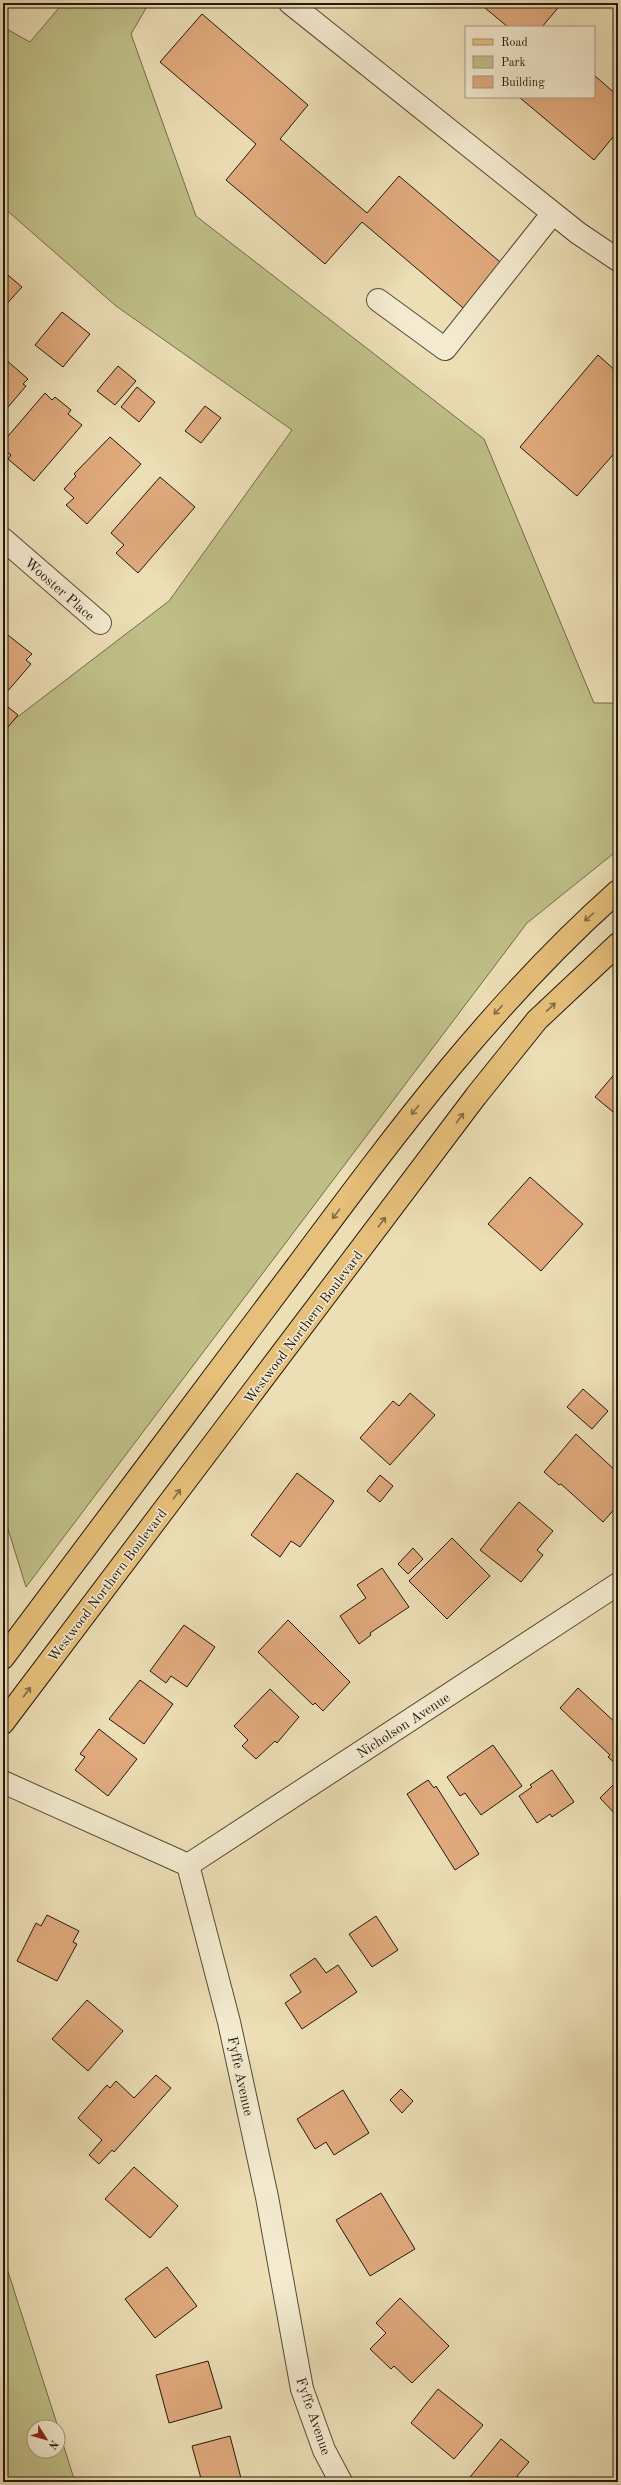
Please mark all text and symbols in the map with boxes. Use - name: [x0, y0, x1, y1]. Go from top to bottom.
- legend: [465, 26, 595, 98]
- text: Road: [501, 37, 528, 49]
- text: Park: [501, 57, 526, 69]
- text: Building: [501, 77, 545, 89]
- street label: Wooster Place: [22, 556, 97, 624]
- one-way arrow: [584, 912, 594, 921]
- one-way arrow: [546, 1002, 556, 1012]
- one-way arrow: [493, 1005, 503, 1015]
- one-way arrow: [411, 1105, 420, 1116]
- one-way arrow: [456, 1113, 464, 1124]
- one-way arrow: [332, 1208, 341, 1219]
- one-way arrow: [377, 1217, 386, 1228]
- street label: Westwood Northern Boulevard: [242, 1249, 366, 1407]
- one-way arrow: [173, 1488, 181, 1499]
- street label: Westwood Northern Boulevard: [46, 1507, 170, 1665]
- one-way arrow: [22, 1687, 31, 1698]
- street label: Nicholson Avenue: [354, 1691, 453, 1761]
- street label: Fyffe Avenue: [225, 2035, 255, 2117]
- street label: Fyffe Avenue: [293, 2376, 333, 2457]
- north arrow: [26, 2419, 66, 2459]
- text: N: [46, 2437, 60, 2451]

